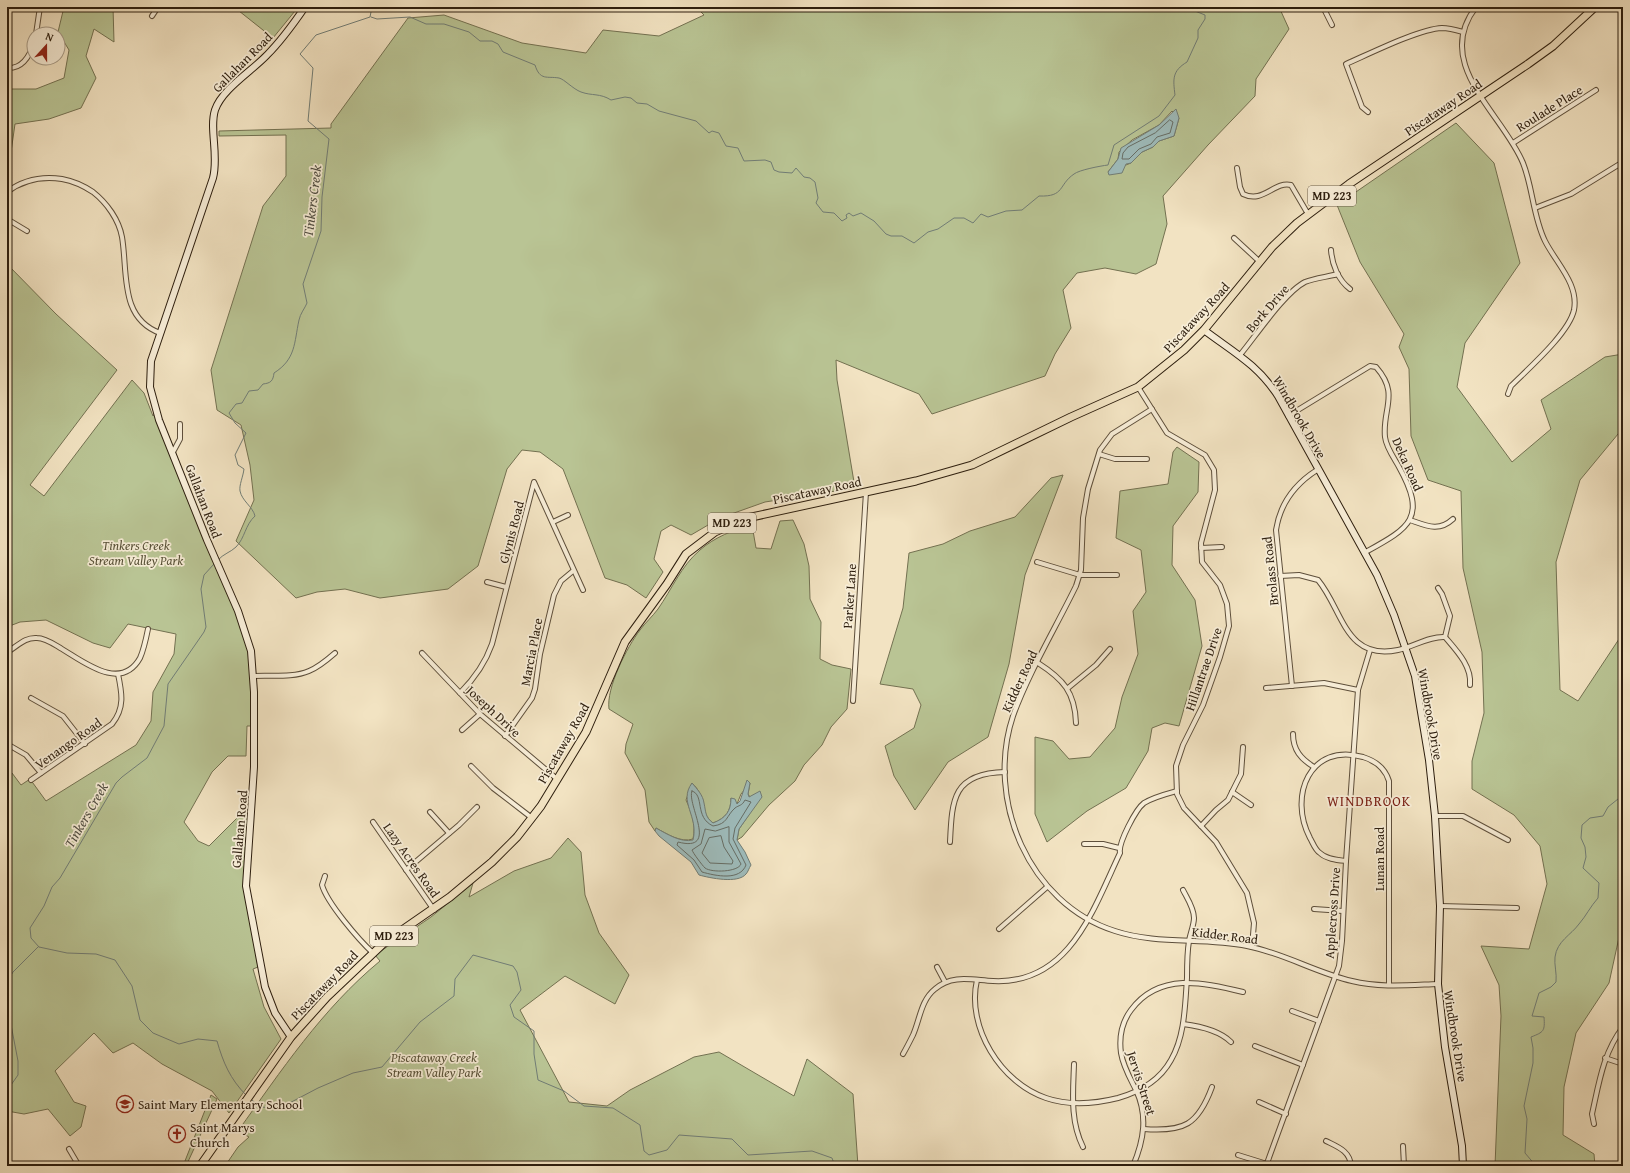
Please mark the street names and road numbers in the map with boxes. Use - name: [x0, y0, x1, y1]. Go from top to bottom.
- street label: Gallahan Road: [208, 28, 277, 97]
- street label: Piscataway Road: [1401, 74, 1486, 140]
- street label: Roulade Place: [1512, 80, 1586, 136]
- road number: MD 223: [1308, 186, 1356, 206]
- street label: Piscataway Road: [1159, 278, 1234, 357]
- street label: Bork Drive: [1241, 280, 1294, 336]
- street label: Windbrook Drive: [1268, 372, 1331, 462]
- street label: Deka Road: [1387, 434, 1428, 494]
- street label: Gallahan Road: [181, 461, 226, 541]
- street label: Piscataway Road: [771, 472, 863, 509]
- street label: Glynis Road: [494, 499, 529, 565]
- road number: MD 223: [708, 513, 756, 533]
- street label: Brolass Road: [1257, 535, 1284, 606]
- street label: Parker Lane: [838, 563, 861, 629]
- street label: Marcia Place: [516, 616, 547, 688]
- street label: Hillantrae Drive: [1180, 625, 1227, 713]
- street label: Kidder Road: [997, 647, 1042, 715]
- street label: Windbrook Drive: [1413, 667, 1448, 761]
- street label: Joseph Drive: [461, 680, 525, 742]
- street label: Piscataway Road: [533, 699, 594, 787]
- street label: Venango Road: [31, 713, 106, 773]
- street label: Gallahan Road: [227, 789, 252, 869]
- street label: Lazy Acres Road: [379, 819, 445, 902]
- street label: Lunan Road: [1370, 827, 1389, 891]
- street label: Applecross Drive: [1320, 867, 1345, 959]
- street label: Kidder Road: [1191, 922, 1259, 949]
- road number: MD 223: [370, 926, 418, 946]
- street label: Piscataway Road: [286, 946, 362, 1024]
- street label: Windbrook Drive: [1439, 989, 1472, 1083]
- street label: Jervis Street: [1122, 1047, 1161, 1118]

